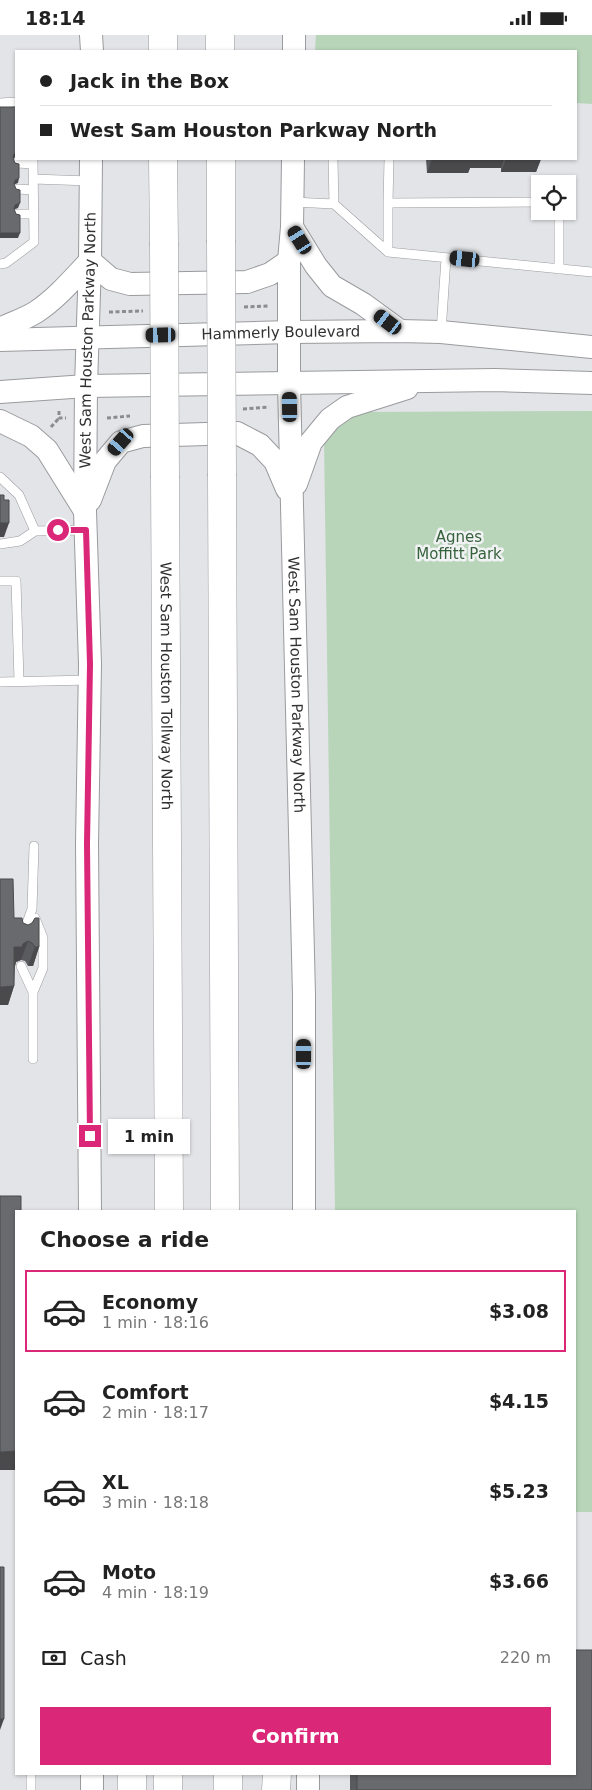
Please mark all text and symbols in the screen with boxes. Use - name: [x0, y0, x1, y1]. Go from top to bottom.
- text: 18:14: [25, 7, 85, 29]
- text: Jack in the Box: [70, 70, 229, 92]
- text: West Sam Houston Parkway North: [70, 119, 437, 141]
- map controls: [531, 175, 576, 220]
- button: locate: [531, 175, 576, 220]
- street label: West Sam Houston Parkway North: [76, 212, 99, 468]
- car: [285, 223, 314, 257]
- car: [449, 250, 480, 268]
- car: [371, 307, 404, 337]
- street label: Hammerly Boulevard: [201, 322, 360, 343]
- car: [145, 327, 176, 343]
- car: [282, 392, 297, 422]
- car: [105, 426, 136, 458]
- route start: [47, 519, 69, 541]
- park label: Agnes Moffitt Park: [416, 528, 502, 563]
- street label: West Sam Houston Parkway North: [284, 556, 309, 813]
- street label: West Sam Houston Tollway North: [156, 562, 176, 810]
- car: [296, 1039, 311, 1069]
- callout: 1 min: [108, 1119, 190, 1153]
- route end: [79, 1125, 101, 1147]
- text: 1 min: [124, 1127, 174, 1146]
- text: Choose a ride: [40, 1227, 209, 1252]
- icon: car: [42, 1289, 87, 1334]
- text: Economy: [102, 1291, 198, 1313]
- text: $3.08: [489, 1300, 549, 1322]
- text: 1 min · 18:16: [102, 1313, 209, 1332]
- icon: car: [42, 1379, 87, 1424]
- text: Comfort: [102, 1381, 189, 1403]
- text: $4.15: [489, 1390, 549, 1412]
- text: 2 min · 18:17: [102, 1403, 209, 1422]
- icon: car: [42, 1469, 87, 1514]
- text: XL: [102, 1471, 129, 1493]
- text: $5.23: [489, 1480, 549, 1502]
- text: 3 min · 18:18: [102, 1493, 209, 1512]
- icon: car: [42, 1559, 87, 1604]
- text: Moto: [102, 1561, 156, 1583]
- text: $3.66: [489, 1570, 549, 1592]
- text: 4 min · 18:19: [102, 1583, 209, 1602]
- icon: cash: [40, 1644, 68, 1672]
- text: Cash: [80, 1647, 127, 1669]
- text: 220 m: [500, 1648, 551, 1667]
- button: Confirm: [40, 1707, 551, 1765]

